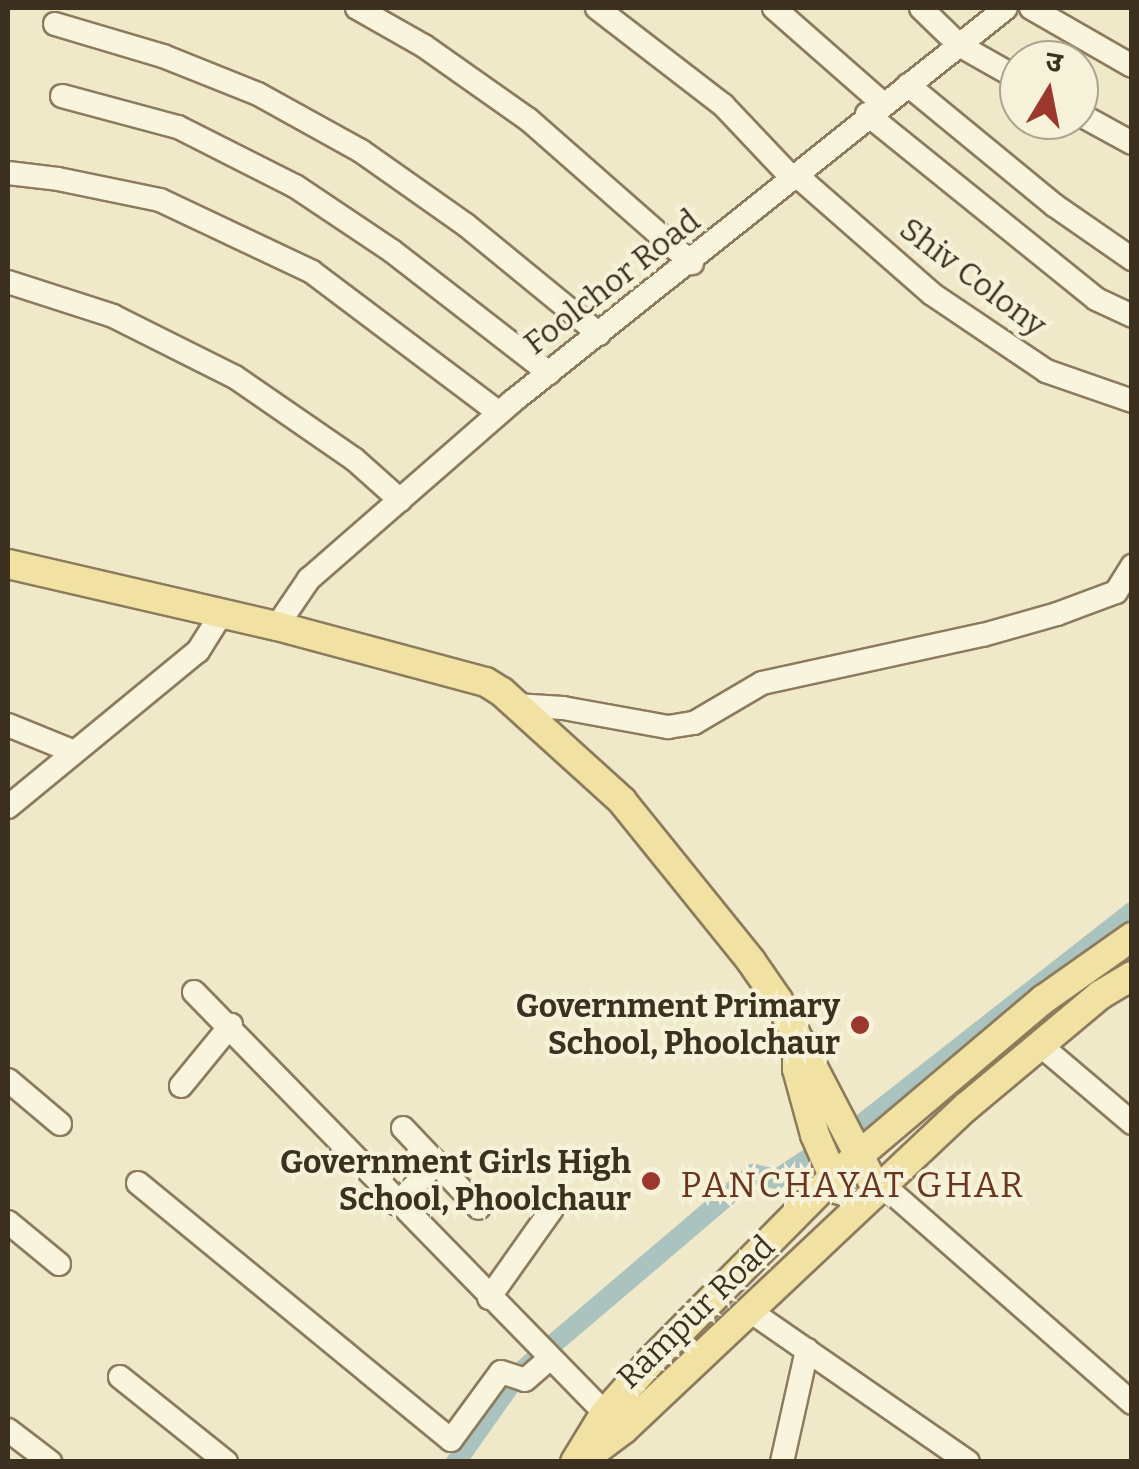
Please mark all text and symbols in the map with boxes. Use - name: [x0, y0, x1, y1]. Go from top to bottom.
- north arrow: [999, 40, 1099, 140]
- text: उ: [1043, 44, 1065, 80]
- street label: Foolchor Road: [516, 201, 708, 363]
- street label: Shiv Colony: [892, 210, 1054, 344]
- place label: Government Primary School, Phoolchaur: [516, 988, 840, 1063]
- marker: Government Primary School, Phoolchaur: [849, 1014, 871, 1036]
- place label: Government Girls High School, Phoolchaur: [280, 1144, 631, 1219]
- district label: PANCHAYAT GHAR: [680, 1164, 1026, 1206]
- marker: Government Girls High School, Phoolchaur: [640, 1170, 662, 1192]
- street label: Rampur Road: [610, 1228, 782, 1396]

